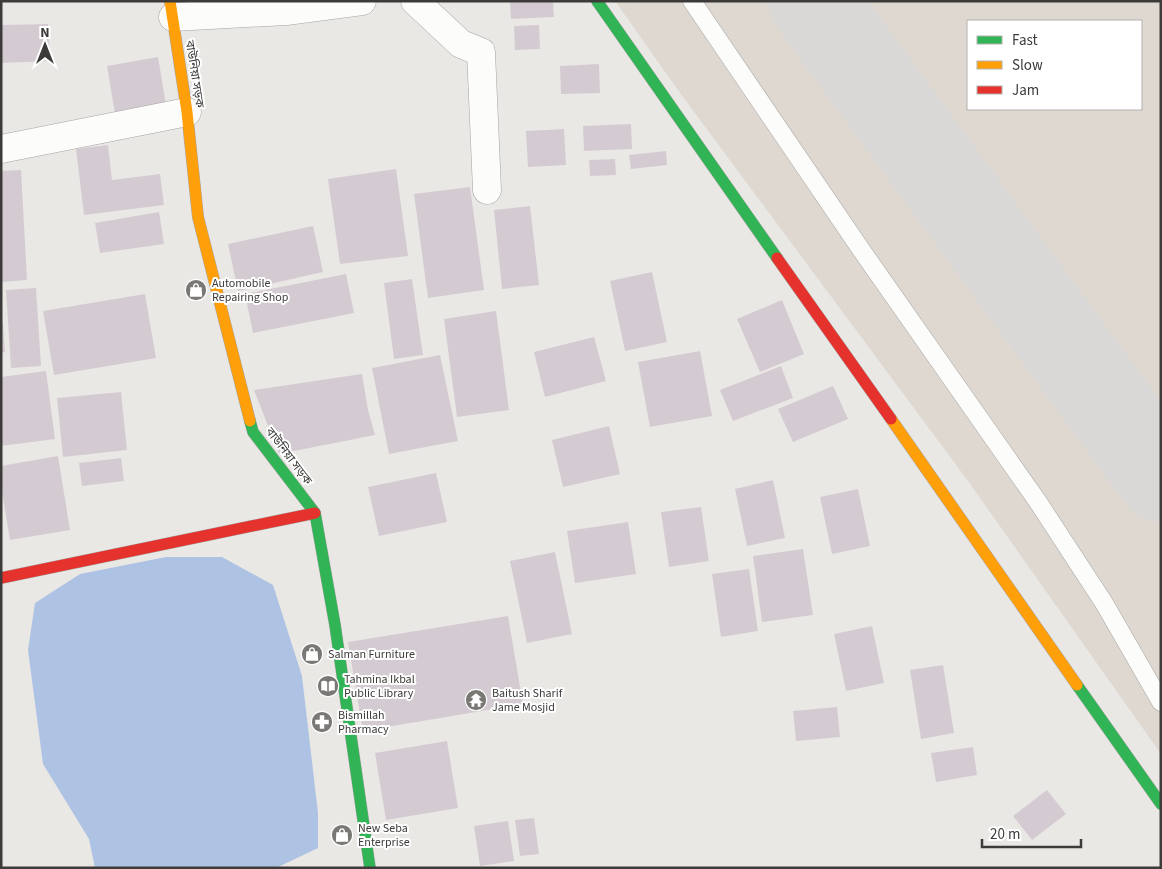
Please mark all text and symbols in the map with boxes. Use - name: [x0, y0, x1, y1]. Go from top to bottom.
- north arrow: [20, 20, 70, 70]
- legend: [967, 20, 1142, 110]
- text: N: [40, 23, 50, 43]
- text: Fast: [1012, 30, 1038, 51]
- street label: বাউনিয়া সড়ক: [181, 38, 208, 109]
- text: Slow: [1012, 55, 1043, 76]
- text: Jam: [1012, 80, 1039, 101]
- place label: Automobile Repairing Shop: [212, 275, 289, 306]
- shop icon: Automobile Repairing Shop: [184, 278, 208, 302]
- street label: বাউনিয়া সড়ক: [261, 423, 316, 489]
- shop icon: Salman Furniture: [300, 642, 324, 666]
- place label: Salman Furniture: [328, 646, 415, 663]
- place label: Tahmina Ikbal Public Library: [344, 671, 415, 702]
- library icon: Tahmina Ikbal Public Library: [316, 674, 340, 698]
- place label: Baitush Sharif Jame Mosjid: [492, 685, 563, 716]
- temple icon: Baitush Sharif Jame Mosjid: [464, 688, 488, 712]
- place label: Bismillah Pharmacy: [338, 707, 389, 738]
- pharmacy icon: Bismillah Pharmacy: [310, 710, 334, 734]
- scale bar: [982, 816, 1081, 848]
- place label: New Seba Enterprise: [358, 820, 410, 851]
- shop icon: New Seba Enterprise: [330, 823, 354, 847]
- text: 20 m: [990, 824, 1020, 845]

